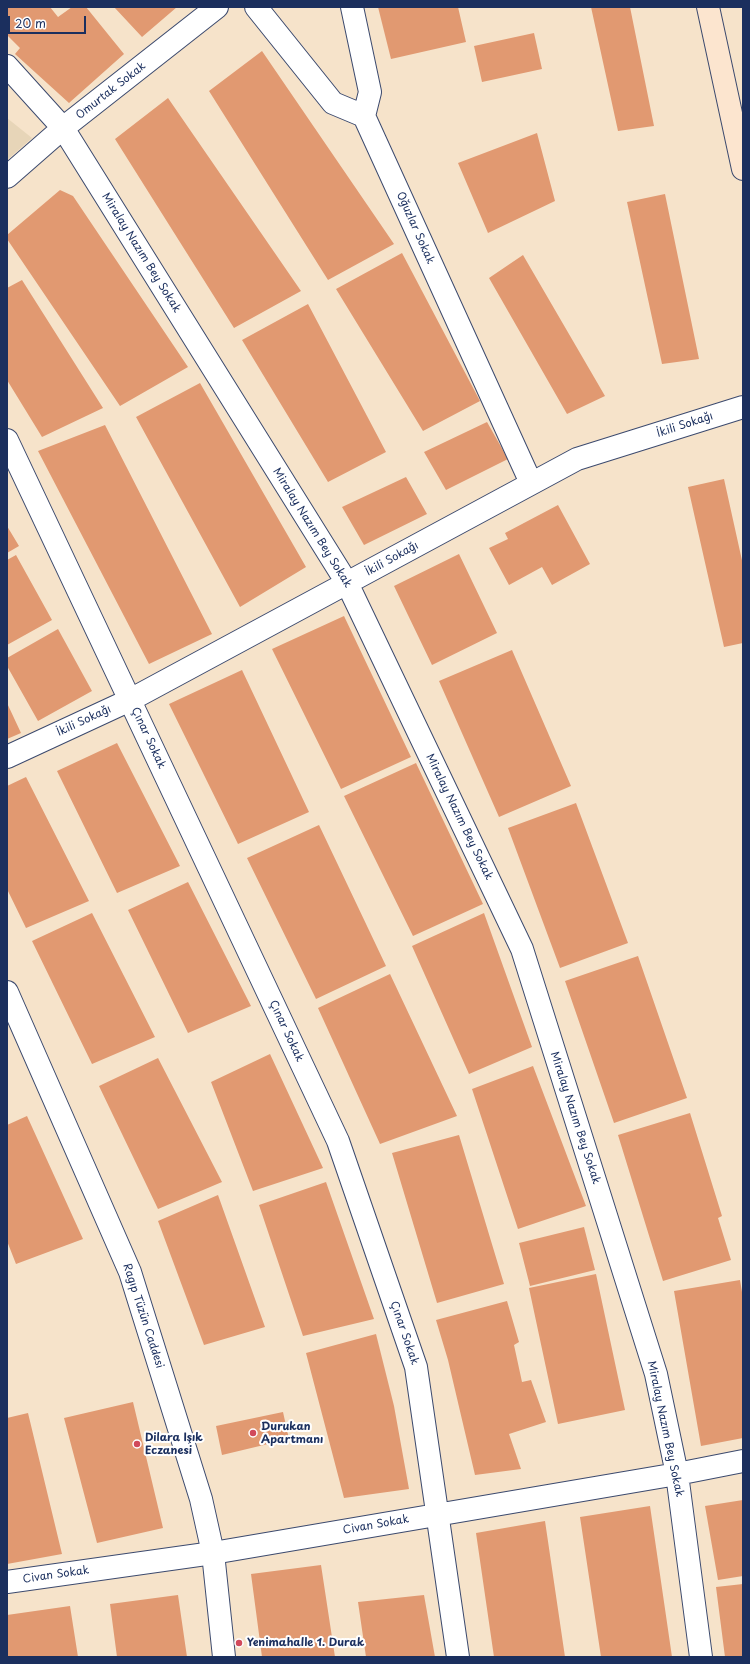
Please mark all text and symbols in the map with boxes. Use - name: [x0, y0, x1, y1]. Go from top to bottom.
- scale bar: [10, 8, 88, 34]
- text: 20 m: [15, 14, 46, 32]
- street label: Omurtak Sokak: [73, 60, 149, 122]
- street label: Oğuzlar Sokak: [393, 190, 437, 266]
- street label: Miralay Nazım Bey Sokak: [99, 191, 183, 315]
- street label: İkili Sokağı: [655, 410, 715, 440]
- street label: Miralay Nazım Bey Sokak: [270, 466, 354, 590]
- street label: İkili Sokağı: [363, 539, 421, 579]
- street label: İkili Sokağı: [55, 703, 113, 739]
- street label: Çınar Sokak: [128, 705, 168, 771]
- street label: Miralay Nazım Bey Sokak: [423, 752, 495, 882]
- street label: Çınar Sokak: [266, 998, 306, 1064]
- street label: Miralay Nazım Bey Sokak: [547, 1050, 603, 1186]
- street label: Ragıp Tüzün Caddesi: [120, 1262, 166, 1370]
- street label: Çınar Sokak: [387, 1299, 421, 1367]
- street label: Miralay Nazım Bey Sokak: [644, 1360, 686, 1498]
- place label: Durukan Apartmanı: [261, 1420, 323, 1446]
- marker: Durukan Apartmanı: [248, 1428, 258, 1438]
- place label: Dilara Işık Eczanesi: [145, 1431, 203, 1457]
- marker: Dilara Işık Eczanesi: [132, 1439, 142, 1449]
- street label: Civan Sokak: [342, 1513, 410, 1537]
- street label: Civan Sokak: [22, 1564, 90, 1586]
- place label: Yenimahalle 1. Durak: [247, 1636, 364, 1650]
- marker: Yenimahalle 1. Durak: [234, 1638, 244, 1648]

